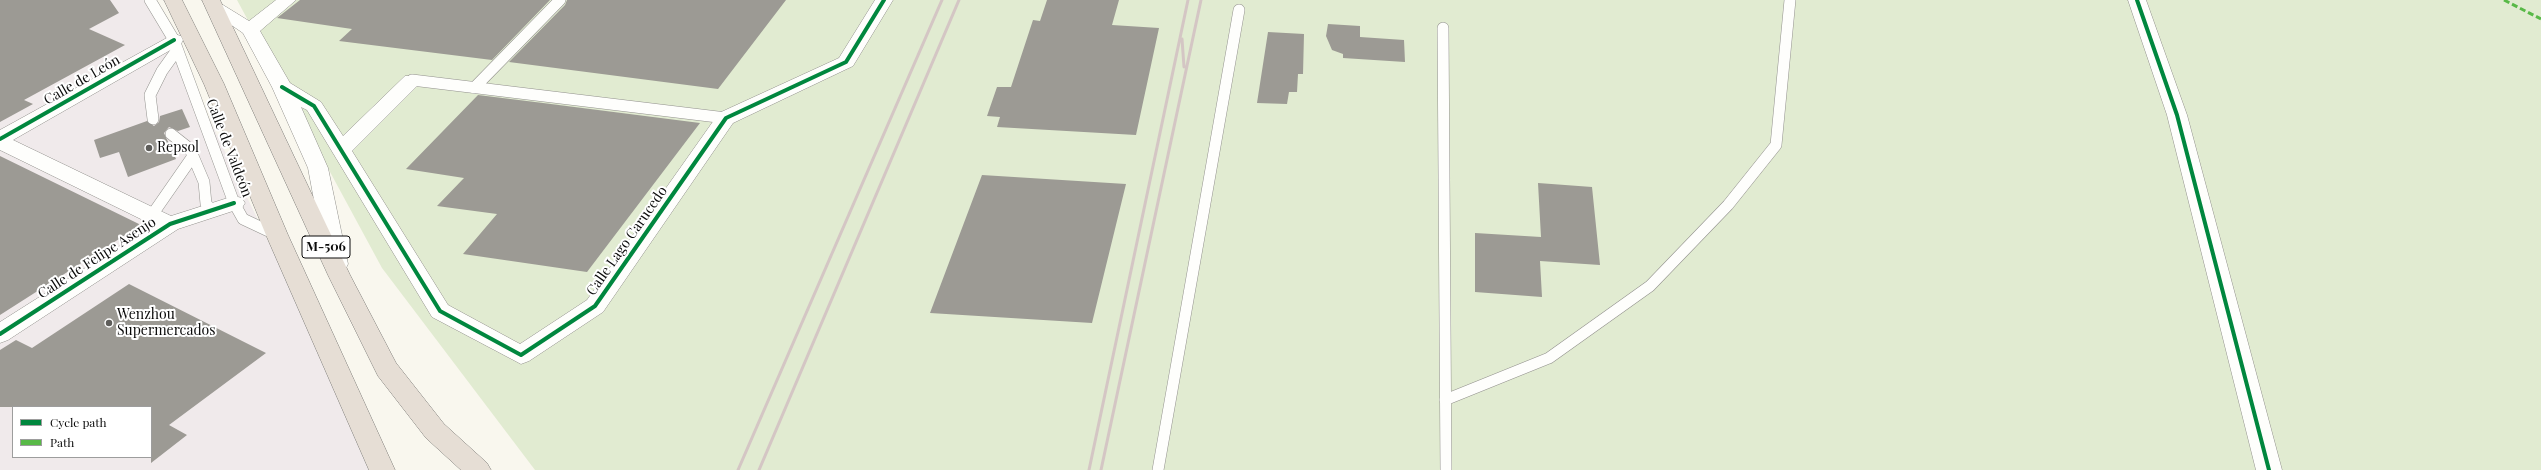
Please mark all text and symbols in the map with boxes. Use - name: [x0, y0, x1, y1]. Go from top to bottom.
- street label: Calle de León: [41, 51, 123, 109]
- street label: Calle de Valdeón: [203, 97, 255, 199]
- place label: Repsol: [157, 140, 199, 156]
- marker: Repsol: [144, 143, 154, 153]
- street label: Calle Lago Carucedo: [583, 183, 671, 299]
- street label: Calle de Felipe Asenjo: [35, 214, 159, 302]
- road number: M-506: [302, 236, 350, 258]
- place label: Wenzhou Supermercados: [117, 307, 215, 340]
- marker: Wenzhou Supermercados: [104, 318, 114, 328]
- legend: [12, 406, 152, 458]
- text: Cycle path: [50, 414, 107, 430]
- text: Path: [50, 434, 74, 450]

